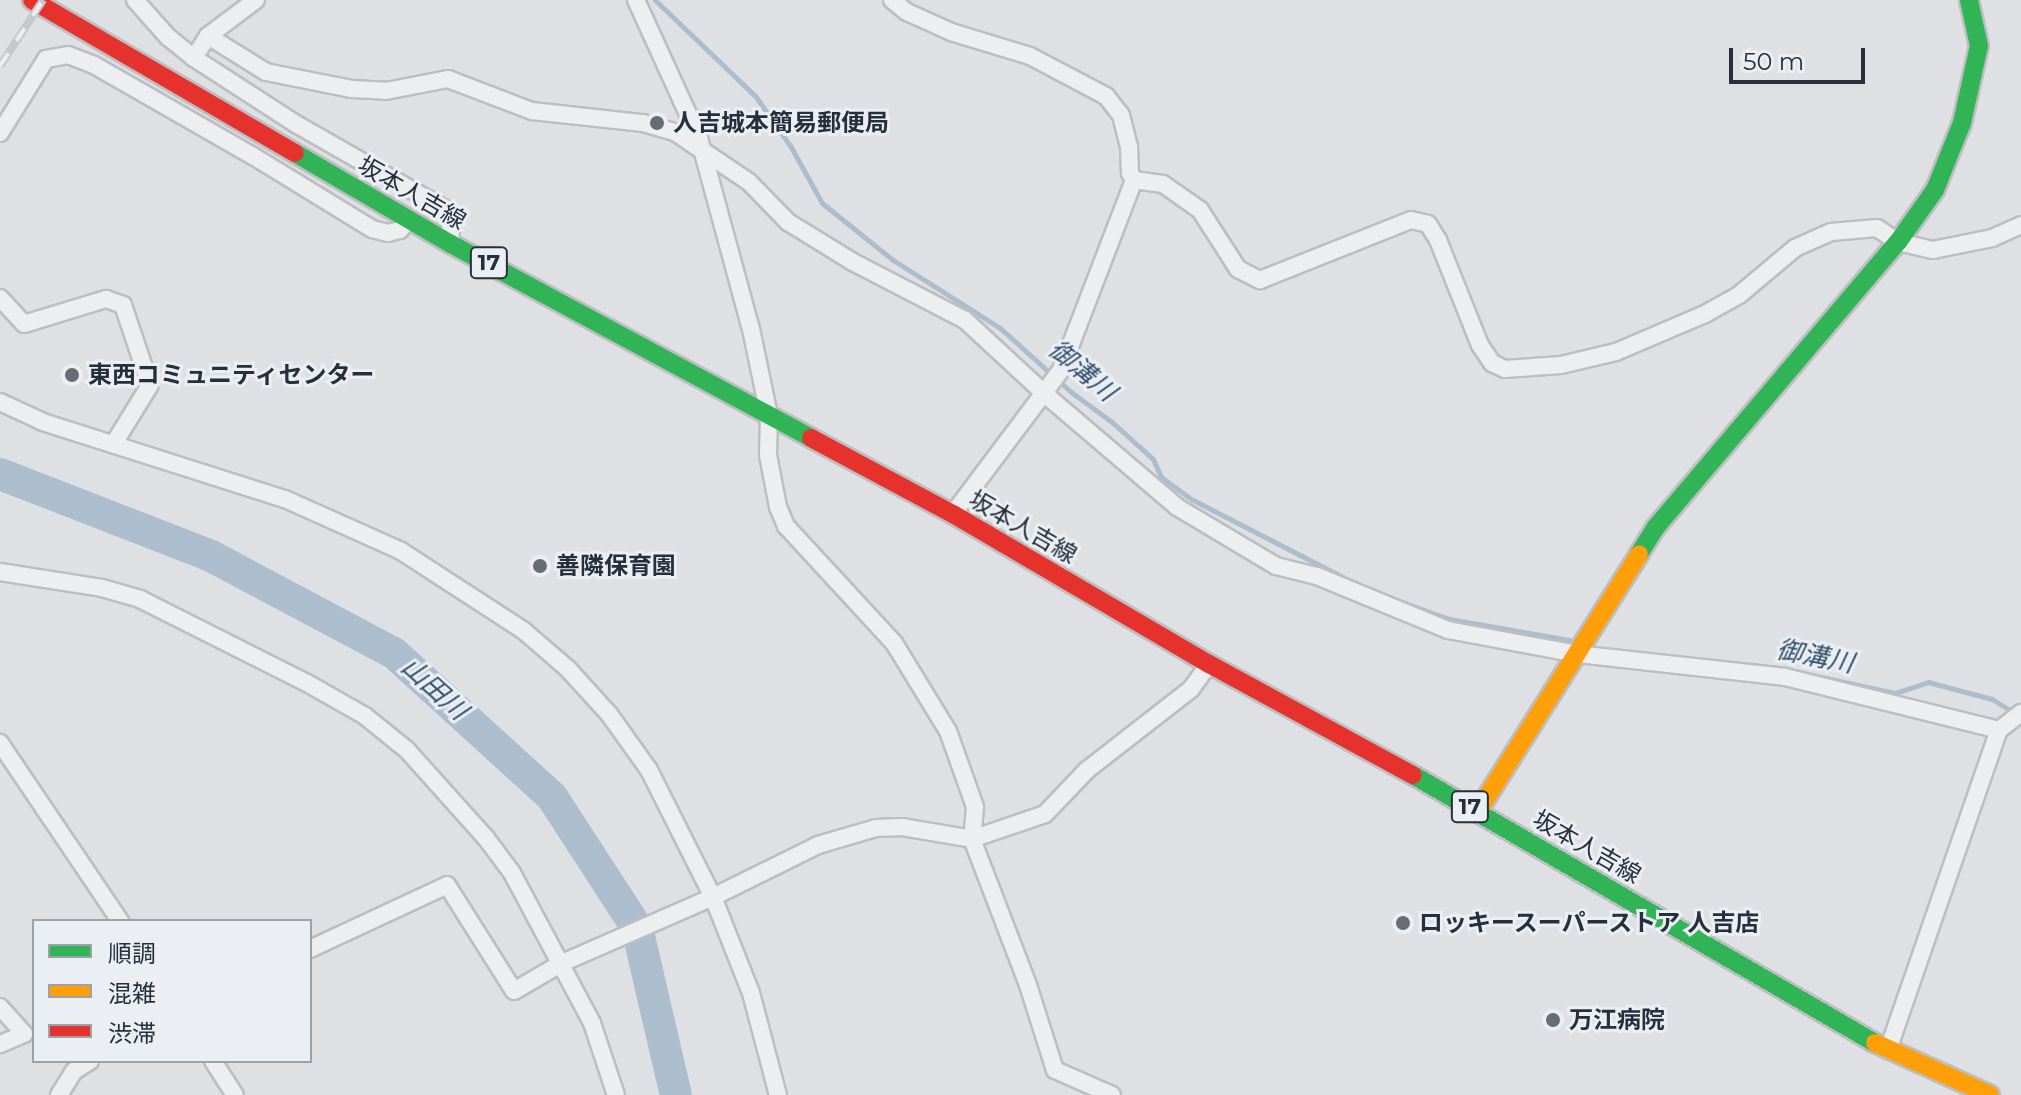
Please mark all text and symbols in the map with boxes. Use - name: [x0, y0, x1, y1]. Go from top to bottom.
- scale bar: [1733, 32, 1869, 82]
- text: 50 m: [1743, 47, 1804, 76]
- place label: 人吉城本簡易郵便局: [673, 109, 889, 137]
- marker: 人吉城本簡易郵便局: [648, 114, 666, 132]
- street label: 坂本人吉線: [353, 151, 471, 235]
- road number: 17: [469, 245, 509, 281]
- water label: 御溝川: [1042, 334, 1122, 408]
- place label: 東西コミュニティセンター: [88, 361, 376, 389]
- marker: 東西コミュニティセンター: [63, 366, 81, 384]
- street label: 坂本人吉線: [964, 485, 1082, 569]
- place label: 善隣保育園: [556, 552, 676, 580]
- marker: 善隣保育園: [531, 557, 549, 575]
- water label: 御溝川: [1774, 634, 1856, 680]
- water label: 山田川: [395, 651, 473, 727]
- road number: 17: [1450, 789, 1490, 825]
- street label: 坂本人吉線: [1528, 805, 1646, 889]
- place label: ロッキースーパーストア 人吉店: [1419, 909, 1762, 937]
- marker: ロッキースーパーストア 人吉店: [1394, 914, 1412, 932]
- legend: [32, 919, 312, 1063]
- text: 順調: [108, 939, 156, 968]
- text: 混雑: [108, 979, 156, 1008]
- place label: 万江病院: [1569, 1006, 1665, 1034]
- marker: 万江病院: [1544, 1011, 1562, 1029]
- text: 渋滞: [108, 1019, 156, 1048]

